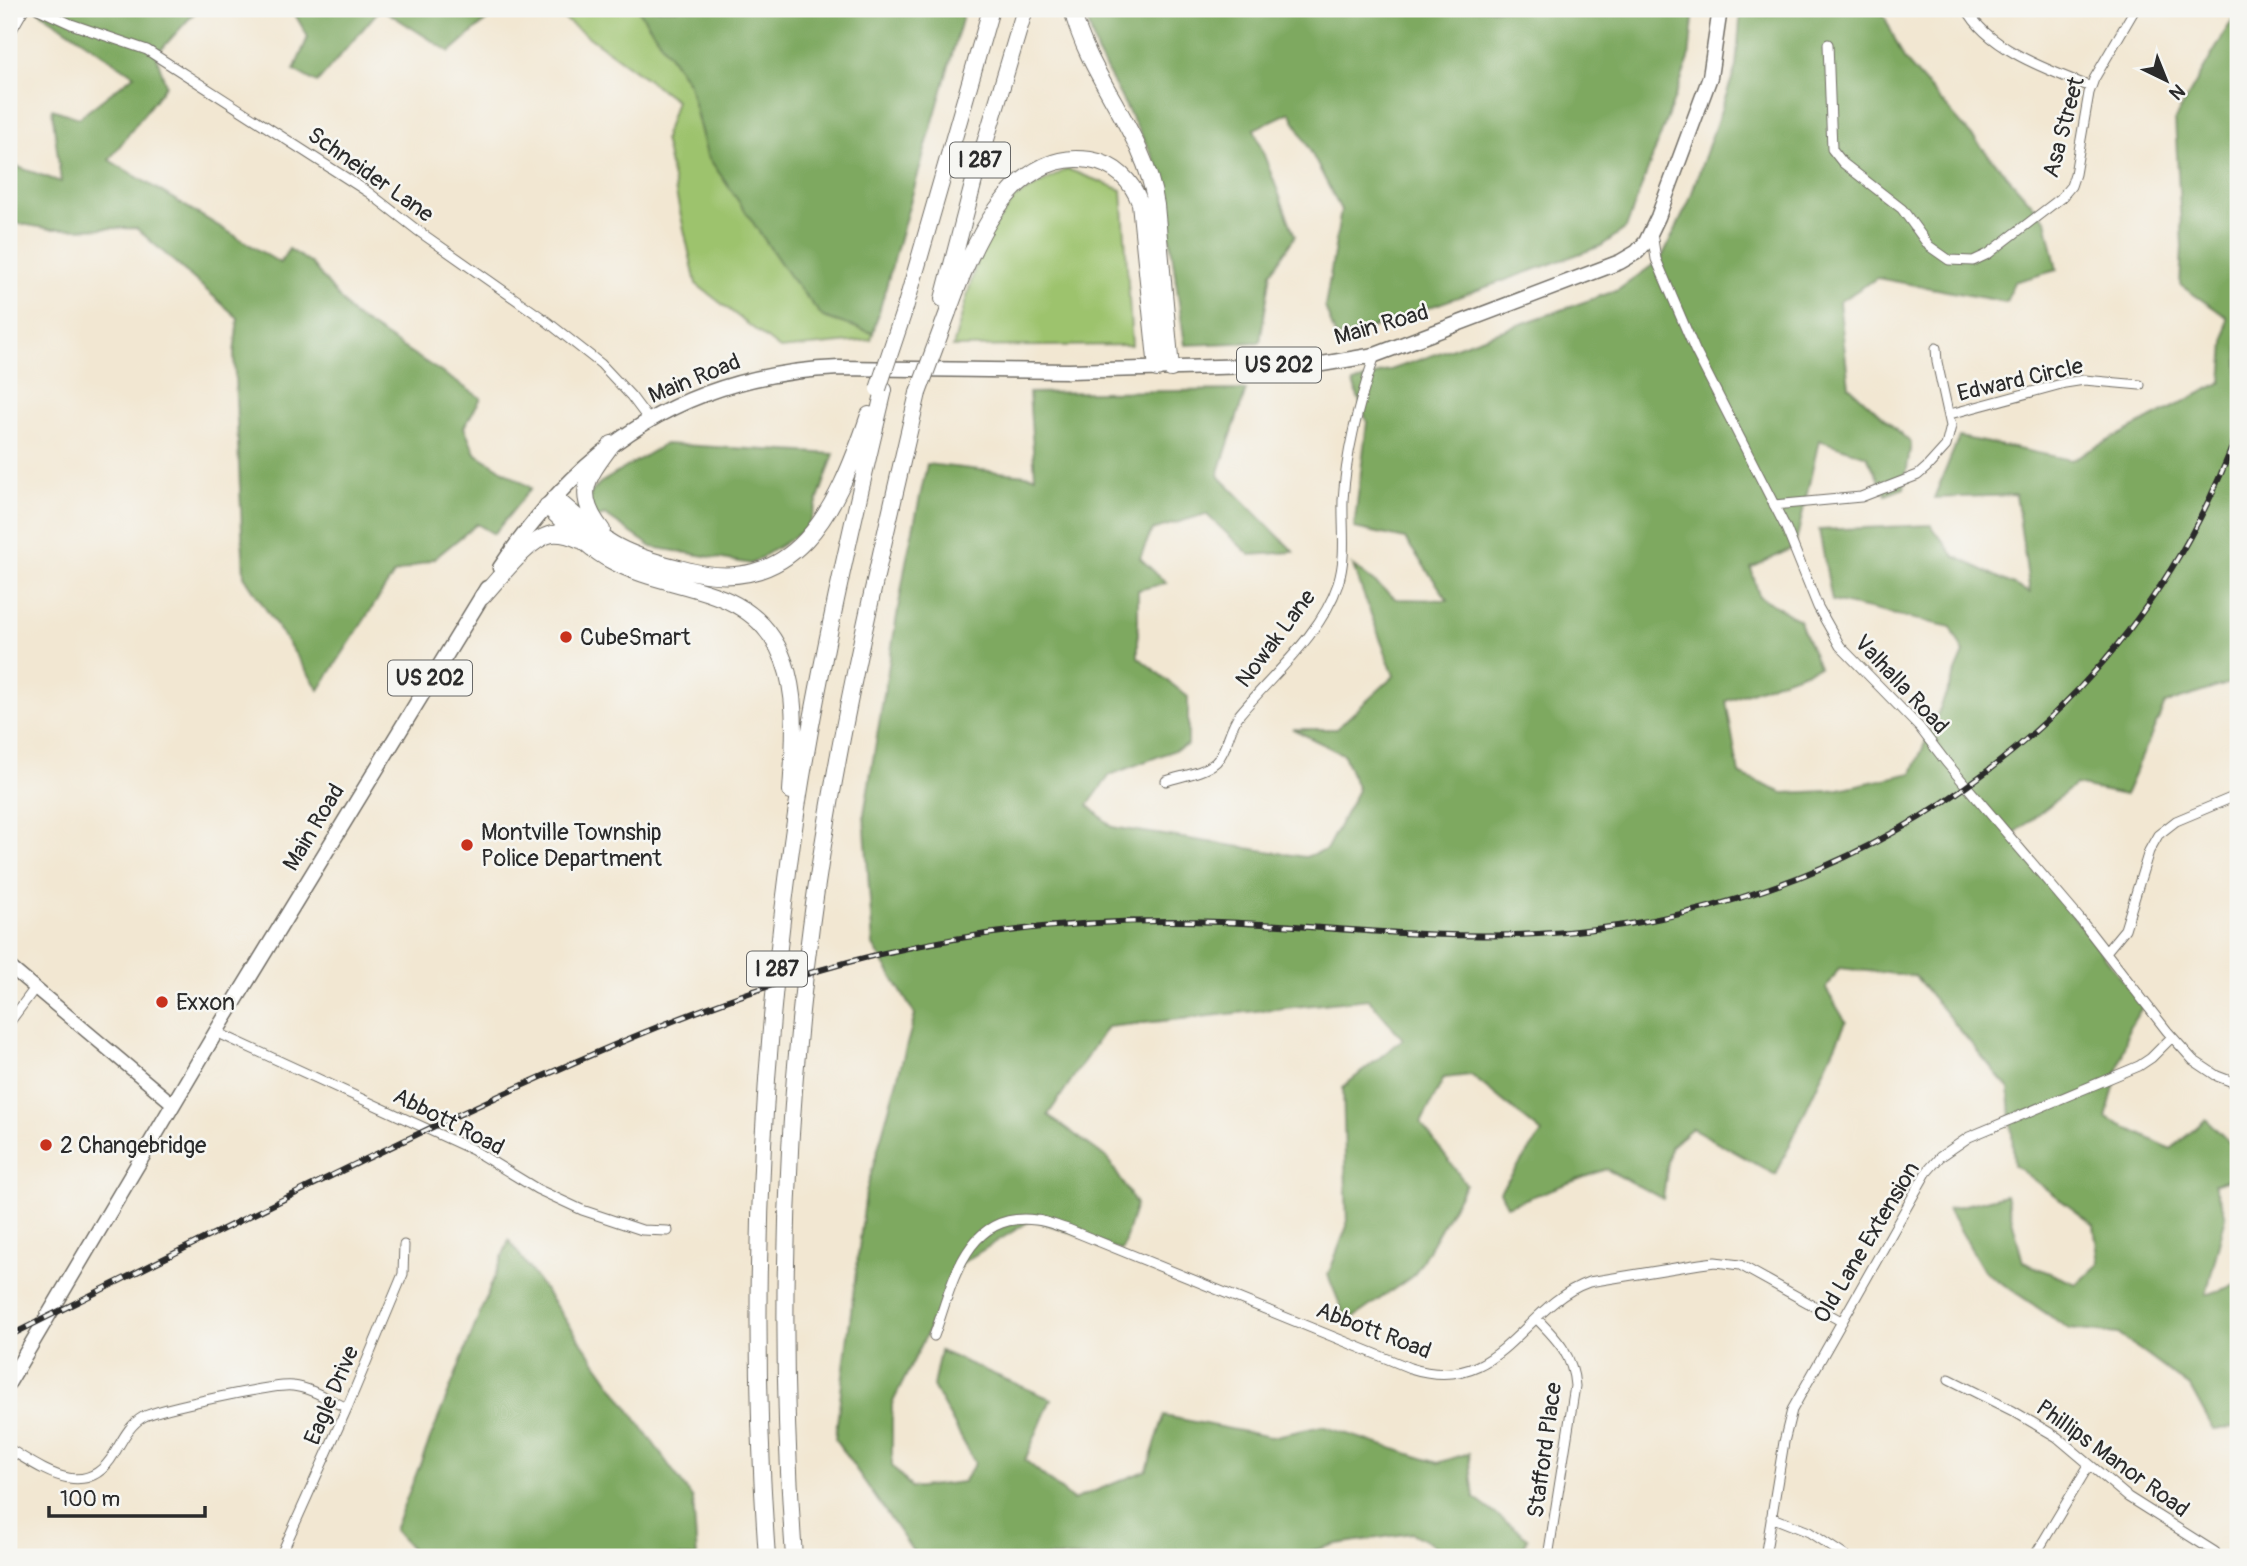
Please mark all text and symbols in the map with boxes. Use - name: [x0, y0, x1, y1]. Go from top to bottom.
- north arrow: [2132, 46, 2202, 116]
- street label: Asa Street: [2036, 73, 2091, 181]
- text: N: [2164, 79, 2190, 105]
- street label: Schneider Lane: [302, 120, 440, 229]
- road number: I 287: [950, 142, 1010, 178]
- street label: Main Road: [1331, 297, 1432, 352]
- street label: Main Road: [644, 347, 744, 410]
- road number: US 202: [1237, 348, 1321, 382]
- street label: Edward Circle: [1954, 351, 2087, 408]
- street label: Nowak Lane: [1229, 583, 1322, 693]
- place label: CubeSmart: [580, 623, 691, 652]
- street label: Valhalla Road: [1848, 628, 1955, 740]
- marker: CubeSmart: [558, 629, 574, 645]
- road number: US 202: [388, 660, 472, 696]
- street label: Main Road: [276, 778, 351, 876]
- place label: Montville Township Police Department: [481, 818, 663, 873]
- marker: Montville Township Police Department: [459, 837, 475, 853]
- road number: I 287: [747, 951, 807, 986]
- place label: Exxon: [176, 988, 235, 1017]
- marker: Exxon: [154, 994, 170, 1010]
- street label: Abbott Road: [388, 1081, 509, 1162]
- place label: 2 Changebridge: [60, 1131, 207, 1160]
- marker: 2 Changebridge: [38, 1137, 54, 1153]
- street label: Old Lane Extension: [1807, 1156, 1926, 1328]
- street label: Abbott Road: [1312, 1295, 1436, 1366]
- street label: Eagle Drive: [298, 1341, 366, 1449]
- street label: Stafford Place: [1521, 1380, 1568, 1520]
- street label: Phillips Manor Road: [2030, 1393, 2195, 1524]
- scale bar: [49, 1475, 205, 1519]
- text: 100 m: [60, 1486, 120, 1513]

